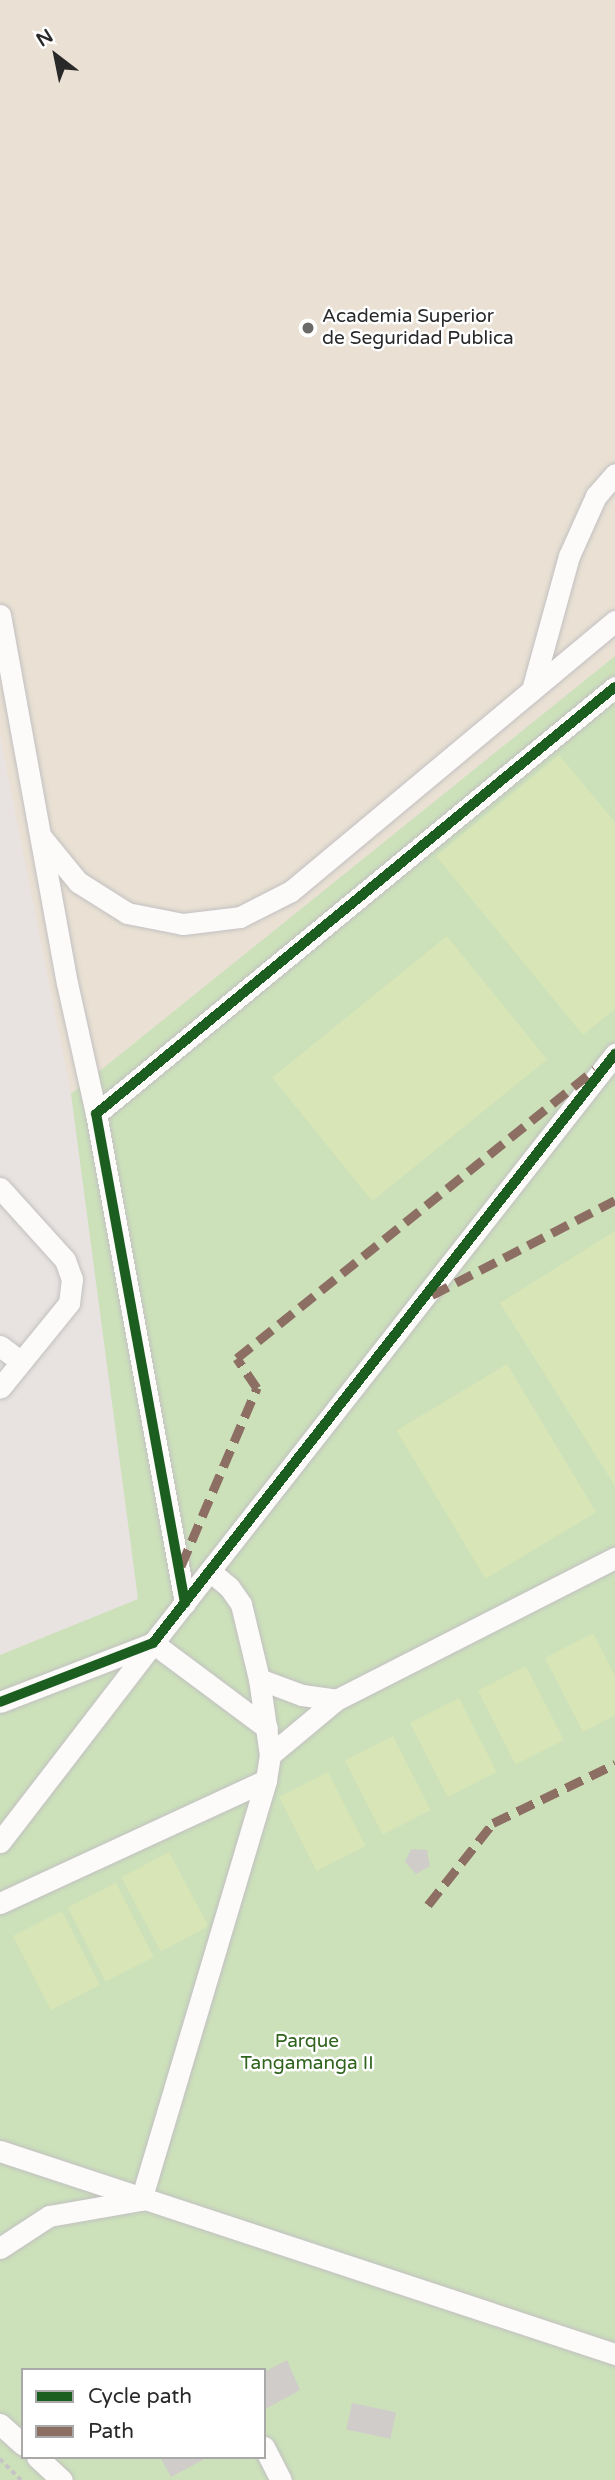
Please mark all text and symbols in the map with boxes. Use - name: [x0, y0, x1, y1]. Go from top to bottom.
- north arrow: [21, 21, 91, 91]
- text: N: [33, 25, 57, 52]
- place label: Academia Superior de Seguridad Publica: [322, 306, 514, 350]
- marker: Academia Superior de Seguridad Publica: [300, 320, 316, 336]
- park label: Parque Tangamanga II: [240, 2031, 374, 2075]
- legend: [21, 2368, 266, 2459]
- text: Cycle path: [88, 2384, 192, 2409]
- text: Path: [88, 2419, 134, 2444]

